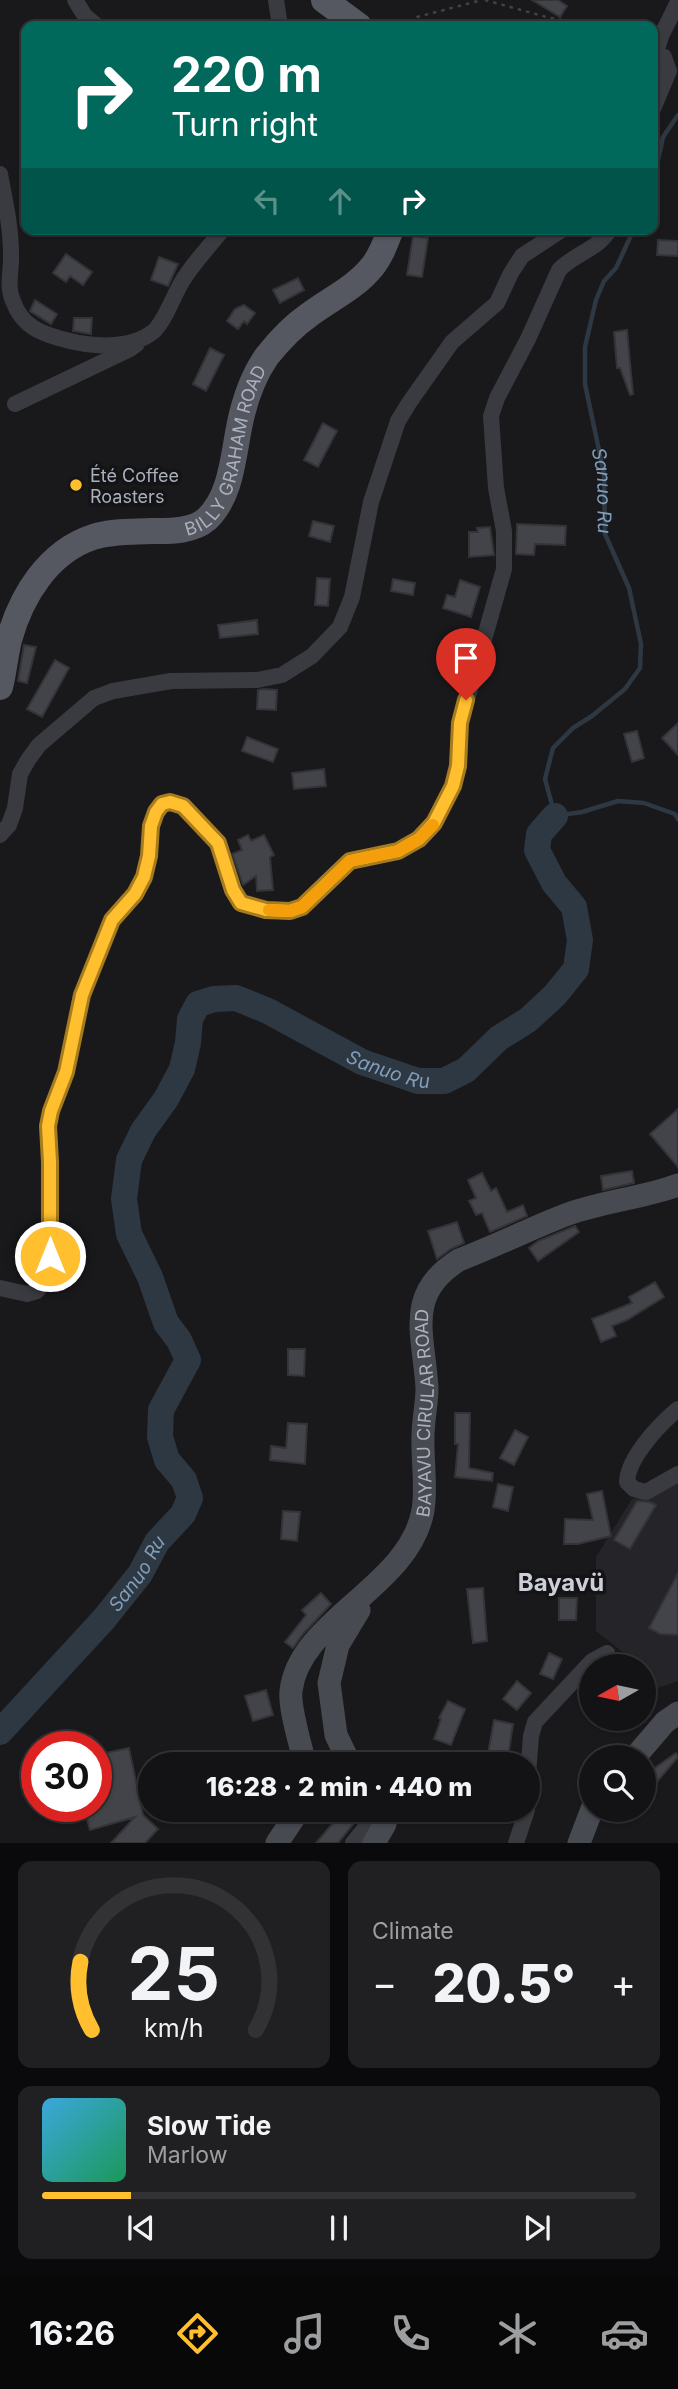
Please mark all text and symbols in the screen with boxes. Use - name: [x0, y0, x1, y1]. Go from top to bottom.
- text: 220 m: [171, 45, 322, 104]
- icon: right: [56, 49, 147, 140]
- text: Turn right: [171, 105, 318, 144]
- icon: left: [248, 182, 286, 220]
- icon: ahead: [321, 182, 359, 220]
- icon: right: [394, 182, 432, 220]
- street label: BILLY GRAHAM ROAD: [182, 361, 270, 539]
- water label: Sanuo Ru: [587, 445, 616, 534]
- place label: Été Coffee Roasters: [90, 464, 179, 507]
- marker: Été Coffee Roasters: [68, 477, 84, 493]
- pin: [436, 628, 496, 700]
- icon: arrive: [447, 639, 485, 677]
- water label: Sanuo Ru: [343, 1044, 430, 1093]
- position arrow: [13, 1219, 87, 1293]
- street label: BAYAVU CIRULAR ROAD: [410, 1308, 438, 1519]
- water label: Sanuo Ru: [103, 1530, 169, 1616]
- district label: Bayavü: [518, 1568, 604, 1597]
- north arrow: [579, 1654, 656, 1731]
- map controls: [579, 1654, 656, 1822]
- speed limit sign: 30: [21, 1731, 112, 1822]
- button: search: [579, 1745, 656, 1822]
- text: 16:28 · 2 min · 440 m: [206, 1771, 472, 1802]
- text: Climate: [372, 1917, 454, 1945]
- text: 25: [128, 1930, 220, 2019]
- text: 20.5°: [432, 1952, 576, 2015]
- text: −: [372, 1960, 397, 2006]
- text: +: [611, 1960, 636, 2006]
- text: km/h: [144, 2013, 204, 2043]
- text: Slow Tide: [147, 2110, 271, 2141]
- text: Marlow: [147, 2141, 227, 2169]
- icon: previous: [122, 2209, 160, 2247]
- icon: pause: [320, 2209, 358, 2247]
- icon: next: [518, 2209, 556, 2247]
- icon: directions: [173, 2309, 222, 2358]
- icon: music: [280, 2309, 329, 2358]
- icon: phone: [386, 2309, 435, 2358]
- icon: climate: [493, 2309, 542, 2358]
- icon: car: [600, 2309, 649, 2358]
- text: 16:26: [29, 2314, 115, 2353]

